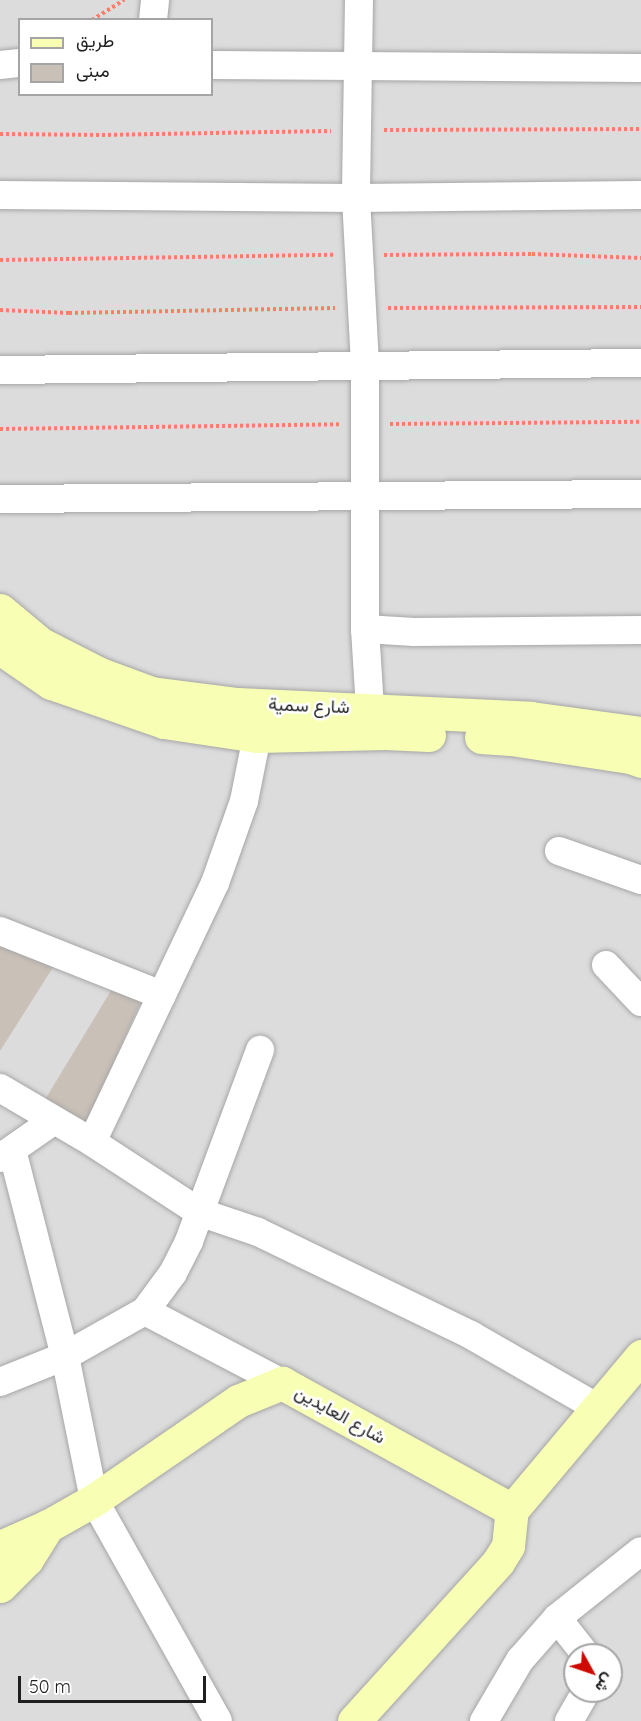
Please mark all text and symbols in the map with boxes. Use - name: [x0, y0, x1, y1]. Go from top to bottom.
- legend: [18, 18, 213, 96]
- text: طريق: [76, 29, 114, 52]
- text: مبنى: [76, 59, 110, 82]
- street label: شارع سمية: [268, 694, 350, 718]
- street label: شارع العايدين: [291, 1381, 389, 1449]
- north arrow: [563, 1643, 623, 1703]
- scale bar: [21, 1664, 208, 1702]
- text: ش: [591, 1669, 619, 1697]
- text: 50 m: [29, 1675, 71, 1698]

